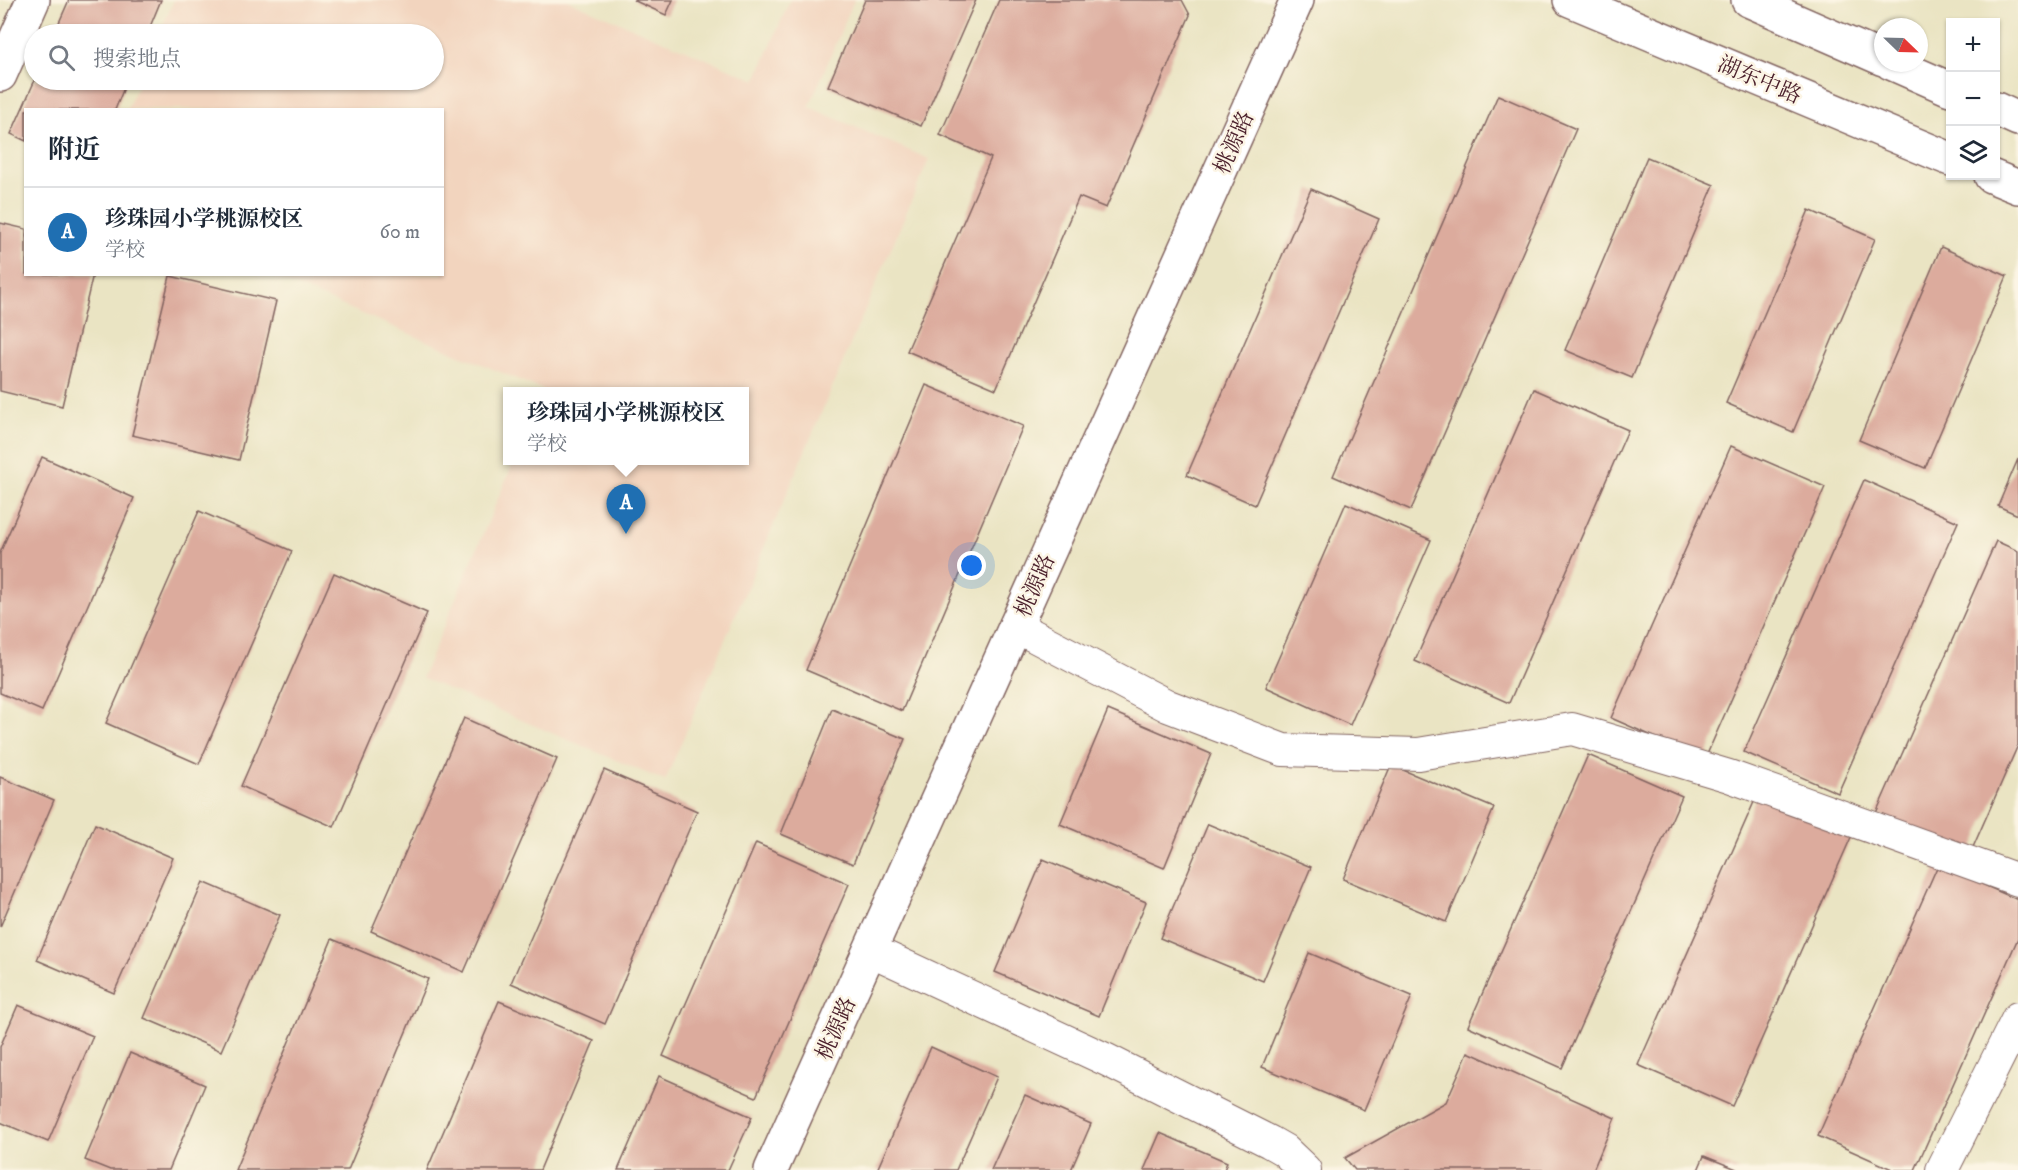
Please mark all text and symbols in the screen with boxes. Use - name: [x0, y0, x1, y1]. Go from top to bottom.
- north arrow: [1874, 18, 1928, 72]
- map controls: [1946, 18, 2000, 180]
- button: +: [1946, 18, 2000, 72]
- search box: [24, 24, 444, 90]
- icon: search: [45, 41, 78, 74]
- text: 搜索地点: [93, 46, 181, 73]
- street label: 湖东中路: [1714, 51, 1805, 110]
- button: −: [1946, 72, 2000, 126]
- street label: 桃源路: [1209, 107, 1260, 178]
- button: layers: [1946, 126, 2000, 180]
- text: 附近: [48, 134, 100, 167]
- text: 珍珠园小学桃源校区: [105, 206, 303, 233]
- text: A: [61, 220, 74, 245]
- text: 60 m: [380, 220, 420, 245]
- text: 学校: [105, 238, 145, 263]
- popup: [503, 387, 749, 465]
- text: 珍珠园小学桃源校区: [527, 400, 725, 427]
- text: 学校: [527, 432, 567, 457]
- pin: A: [606, 484, 646, 534]
- street label: 桃源路: [1010, 550, 1061, 621]
- your location: [957, 551, 986, 580]
- street label: 桃源路: [811, 993, 862, 1064]

